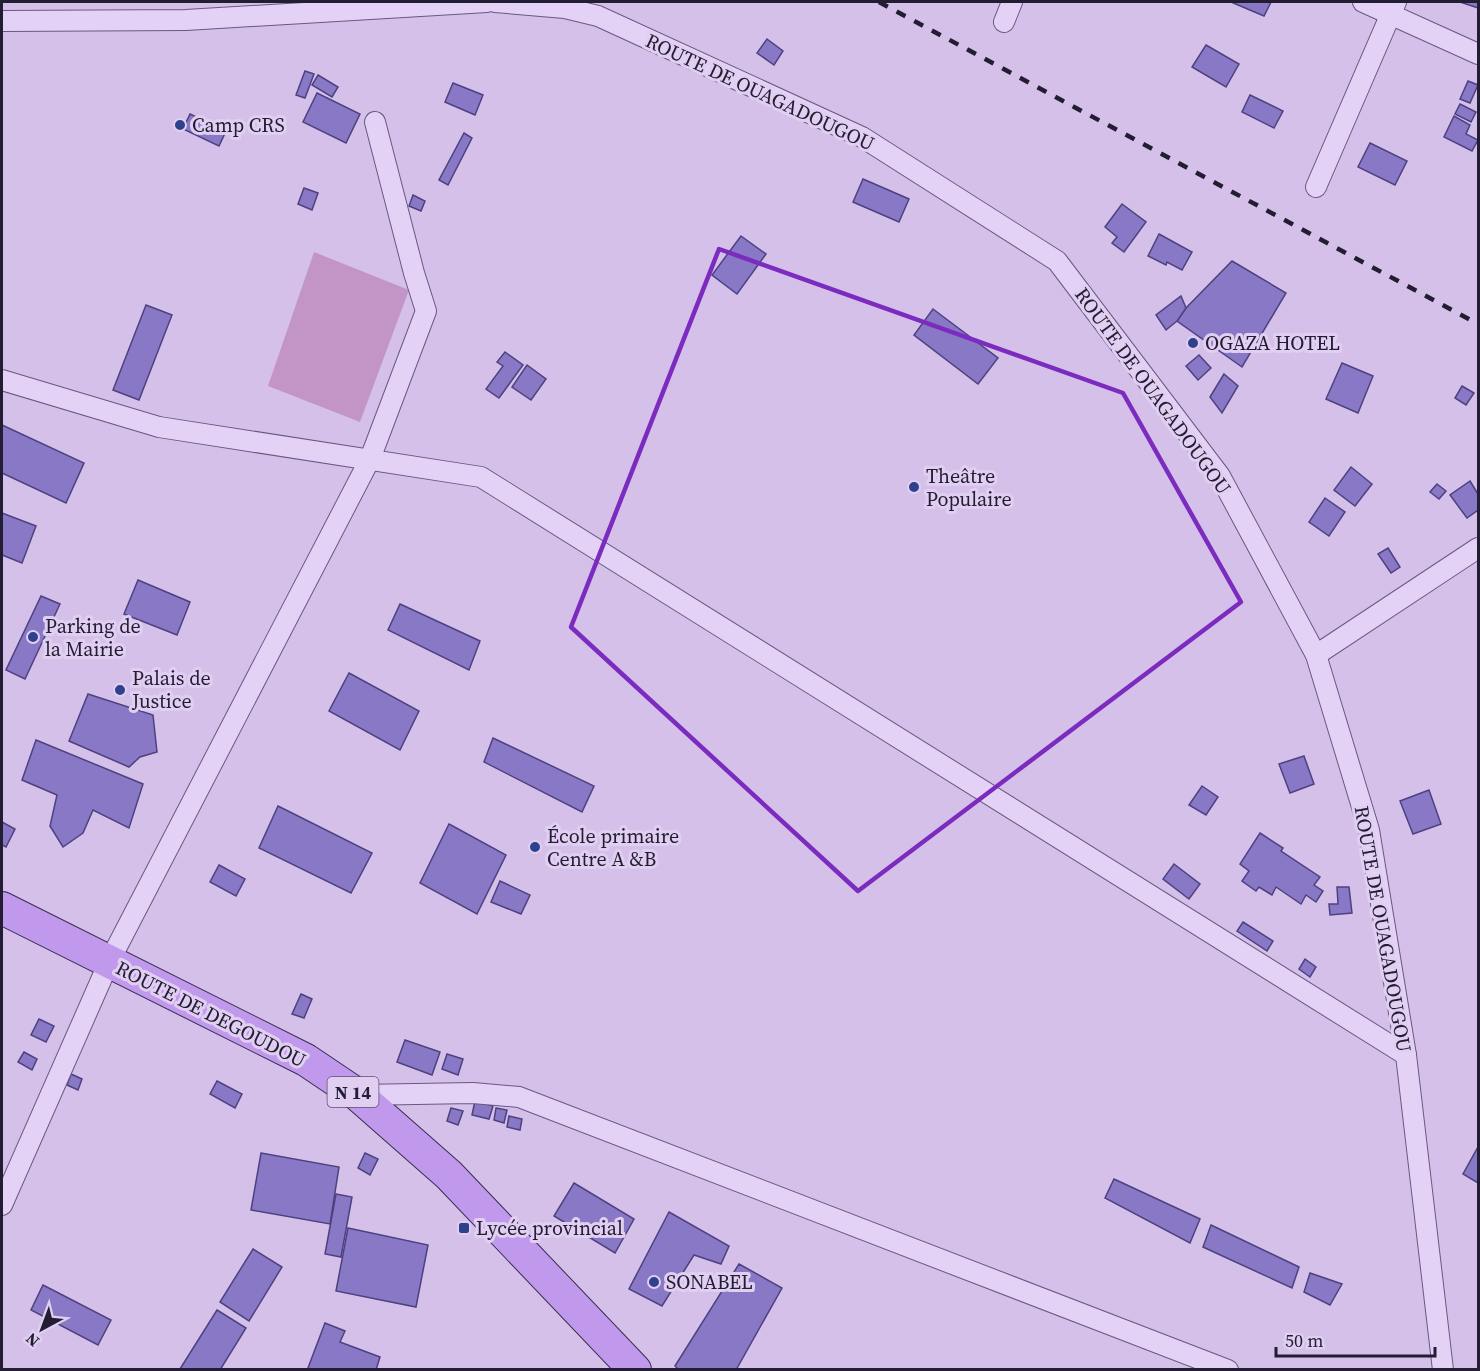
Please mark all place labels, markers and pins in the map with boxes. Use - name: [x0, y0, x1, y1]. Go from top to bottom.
- place label: Camp CRS: [192, 111, 285, 139]
- marker: Camp CRS: [173, 118, 187, 132]
- place label: OGAZA HOTEL: [1205, 329, 1340, 357]
- marker: OGAZA HOTEL: [1186, 336, 1200, 350]
- place label: Theâtre Populaire: [926, 462, 1012, 513]
- marker: Theâtre Populaire: [907, 480, 921, 494]
- place label: Parking de la Mairie: [45, 612, 141, 663]
- marker: Parking de la Mairie: [26, 630, 40, 644]
- place label: Palais de Justice: [131, 664, 211, 715]
- marker: Palais de Justice: [113, 683, 127, 697]
- place label: École primaire Centre A &B: [547, 822, 679, 873]
- marker: École primaire Centre A &B: [528, 840, 542, 854]
- place label: Lycée provincial: [476, 1214, 623, 1242]
- marker: Lycée provincial: [457, 1221, 471, 1235]
- place label: SONABEL: [666, 1268, 753, 1296]
- marker: SONABEL: [647, 1275, 661, 1289]

